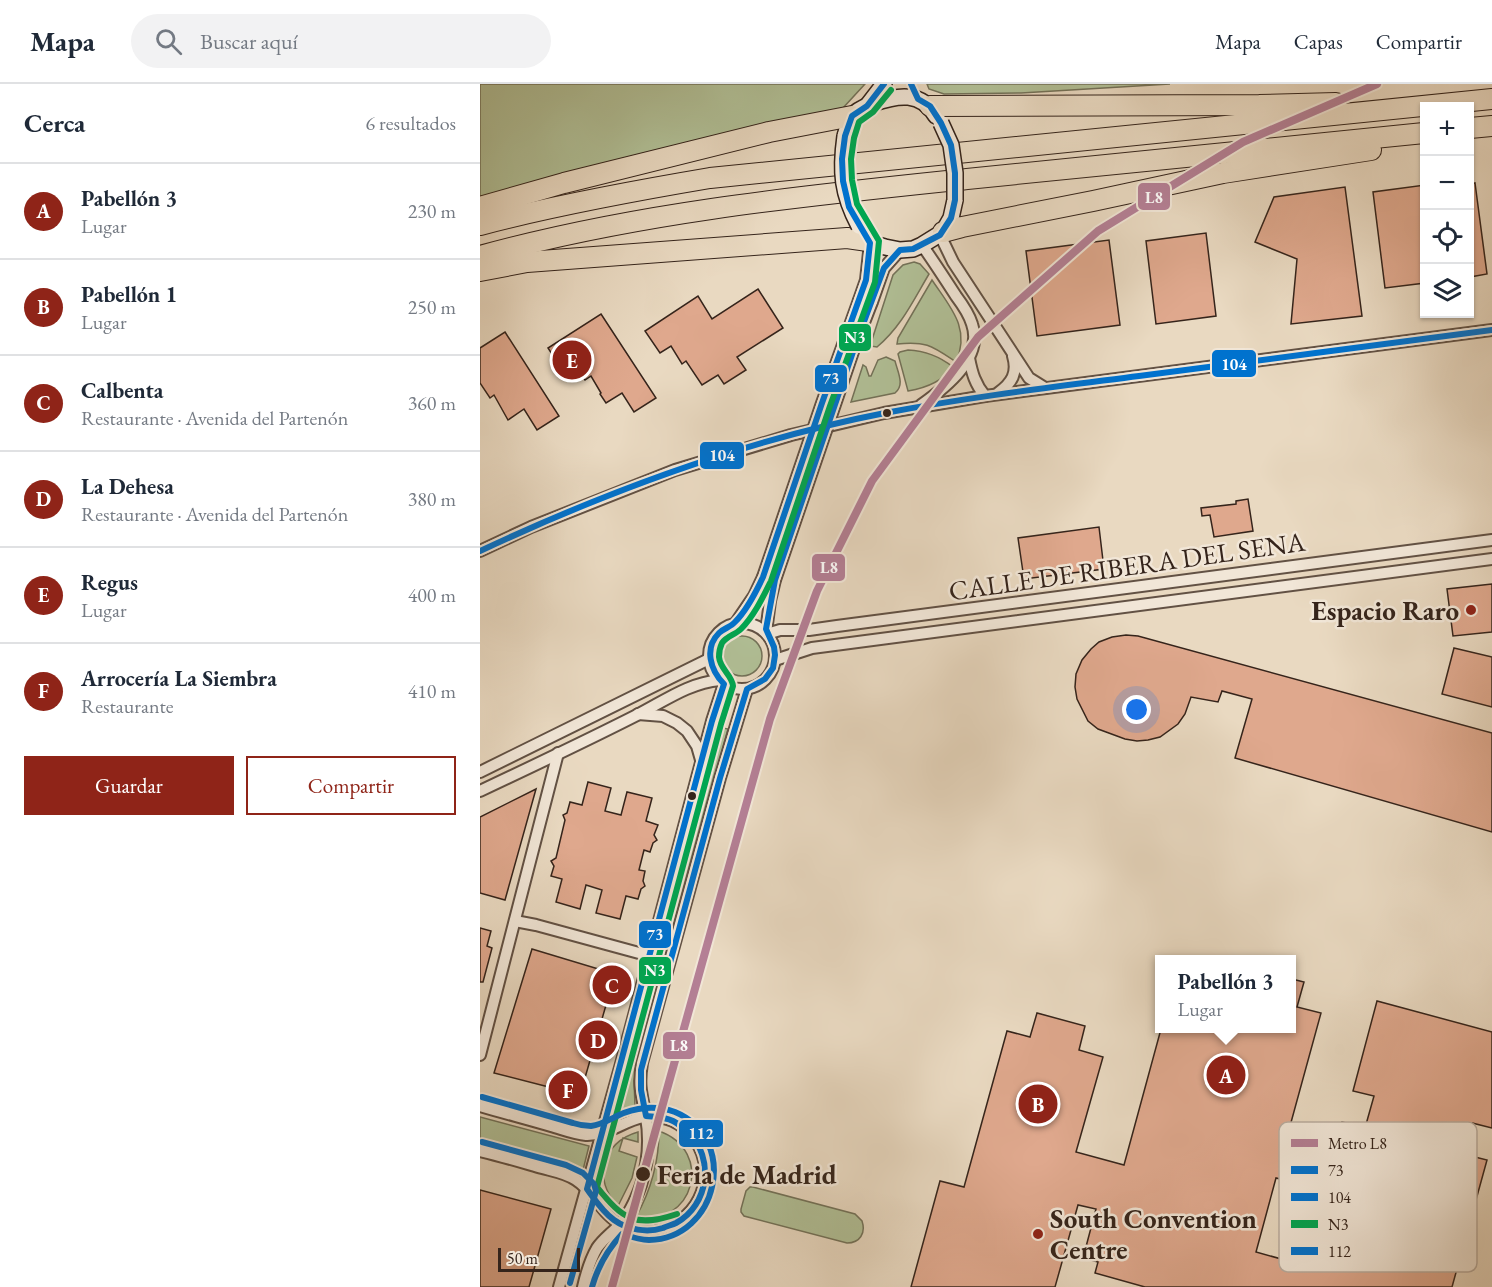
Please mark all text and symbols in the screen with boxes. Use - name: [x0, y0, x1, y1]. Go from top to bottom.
- search box: [131, 14, 551, 68]
- text: Mapa: [30, 23, 95, 59]
- icon: search: [152, 25, 185, 58]
- text: Buscar aquí: [200, 27, 298, 56]
- text: Mapa: [1215, 28, 1261, 55]
- text: Capas: [1294, 28, 1343, 55]
- text: Compartir: [1376, 28, 1462, 55]
- map controls: [1420, 102, 1474, 318]
- button: +: [1420, 102, 1474, 156]
- text: Cerca: [24, 106, 85, 140]
- text: 6 resultados: [365, 110, 456, 136]
- button: −: [1420, 156, 1474, 210]
- line badge: L8: [1137, 182, 1171, 211]
- text: Pabellón 3: [81, 184, 177, 213]
- text: L8: [1145, 187, 1163, 208]
- text: A: [36, 198, 51, 224]
- text: 230 m: [408, 198, 456, 224]
- button: locate: [1420, 210, 1474, 264]
- text: Lugar: [81, 213, 127, 239]
- button: layers: [1420, 264, 1474, 318]
- text: Pabellón 1: [81, 280, 177, 309]
- text: B: [37, 294, 50, 320]
- text: 250 m: [408, 294, 456, 320]
- text: Lugar: [81, 309, 127, 335]
- line badge: N3: [838, 323, 872, 352]
- text: N3: [844, 327, 866, 348]
- pin: E: [552, 338, 592, 382]
- line badge: 104: [1211, 349, 1257, 378]
- text: 104: [1221, 354, 1247, 375]
- line badge: 73: [814, 364, 848, 393]
- text: 73: [823, 368, 839, 389]
- text: Calbenta: [81, 376, 163, 405]
- text: C: [36, 390, 51, 416]
- text: 360 m: [408, 390, 456, 416]
- text: Restaurante · Avenida del Partenón: [81, 405, 348, 431]
- unlabelled marker: [881, 407, 893, 419]
- line badge: 104: [699, 441, 745, 470]
- text: 104: [709, 445, 735, 466]
- text: La Dehesa: [81, 472, 174, 501]
- text: D: [36, 486, 51, 512]
- text: 380 m: [408, 486, 456, 512]
- text: Restaurante · Avenida del Partenón: [81, 501, 348, 527]
- street label: CALLE DE RIBERA DEL SENA: [947, 524, 1308, 608]
- line badge: L8: [811, 553, 846, 582]
- text: L8: [820, 557, 838, 578]
- text: Regus: [81, 568, 138, 597]
- text: E: [38, 582, 49, 608]
- text: 400 m: [408, 582, 456, 608]
- place label: Espacio Raro: [1311, 593, 1459, 628]
- text: Lugar: [81, 597, 127, 623]
- marker: Espacio Raro: [1464, 603, 1478, 617]
- text: Arrocería La Siembra: [81, 664, 277, 693]
- text: F: [38, 678, 49, 704]
- text: 410 m: [408, 678, 456, 704]
- text: Restaurante: [81, 693, 174, 719]
- your location: [1122, 695, 1151, 724]
- button: Guardar: [24, 756, 234, 815]
- button: Compartir: [246, 756, 456, 815]
- unlabelled marker: [686, 790, 698, 802]
- line badge: 73: [638, 920, 672, 949]
- text: 73: [647, 924, 663, 945]
- popup: [1155, 955, 1296, 1033]
- line badge: N3: [638, 956, 672, 985]
- text: N3: [644, 960, 666, 981]
- pin: C: [592, 962, 632, 1008]
- text: Pabellón 3: [1177, 967, 1274, 996]
- text: Lugar: [1177, 996, 1223, 1022]
- pin: D: [578, 1018, 618, 1062]
- line badge: L8: [662, 1031, 696, 1060]
- text: L8: [670, 1035, 688, 1056]
- pin: A: [1206, 1052, 1246, 1098]
- pin: F: [548, 1068, 587, 1112]
- pin: B: [1018, 1082, 1058, 1126]
- line badge: 112: [678, 1119, 724, 1148]
- legend: [1279, 1122, 1477, 1272]
- text: 112: [688, 1123, 714, 1144]
- text: Metro L8: [1328, 1133, 1387, 1154]
- place label: Feria de Madrid: [657, 1157, 837, 1192]
- text: 73: [1328, 1160, 1344, 1181]
- marker: Feria de Madrid: [634, 1165, 652, 1183]
- text: 104: [1328, 1187, 1351, 1208]
- place label: South Convention Centre: [1050, 1201, 1257, 1267]
- text: N3: [1328, 1214, 1349, 1235]
- marker: South Convention Centre: [1031, 1227, 1045, 1241]
- text: 112: [1328, 1241, 1351, 1262]
- scale bar: [498, 1245, 580, 1272]
- text: 50 m: [507, 1248, 538, 1269]

